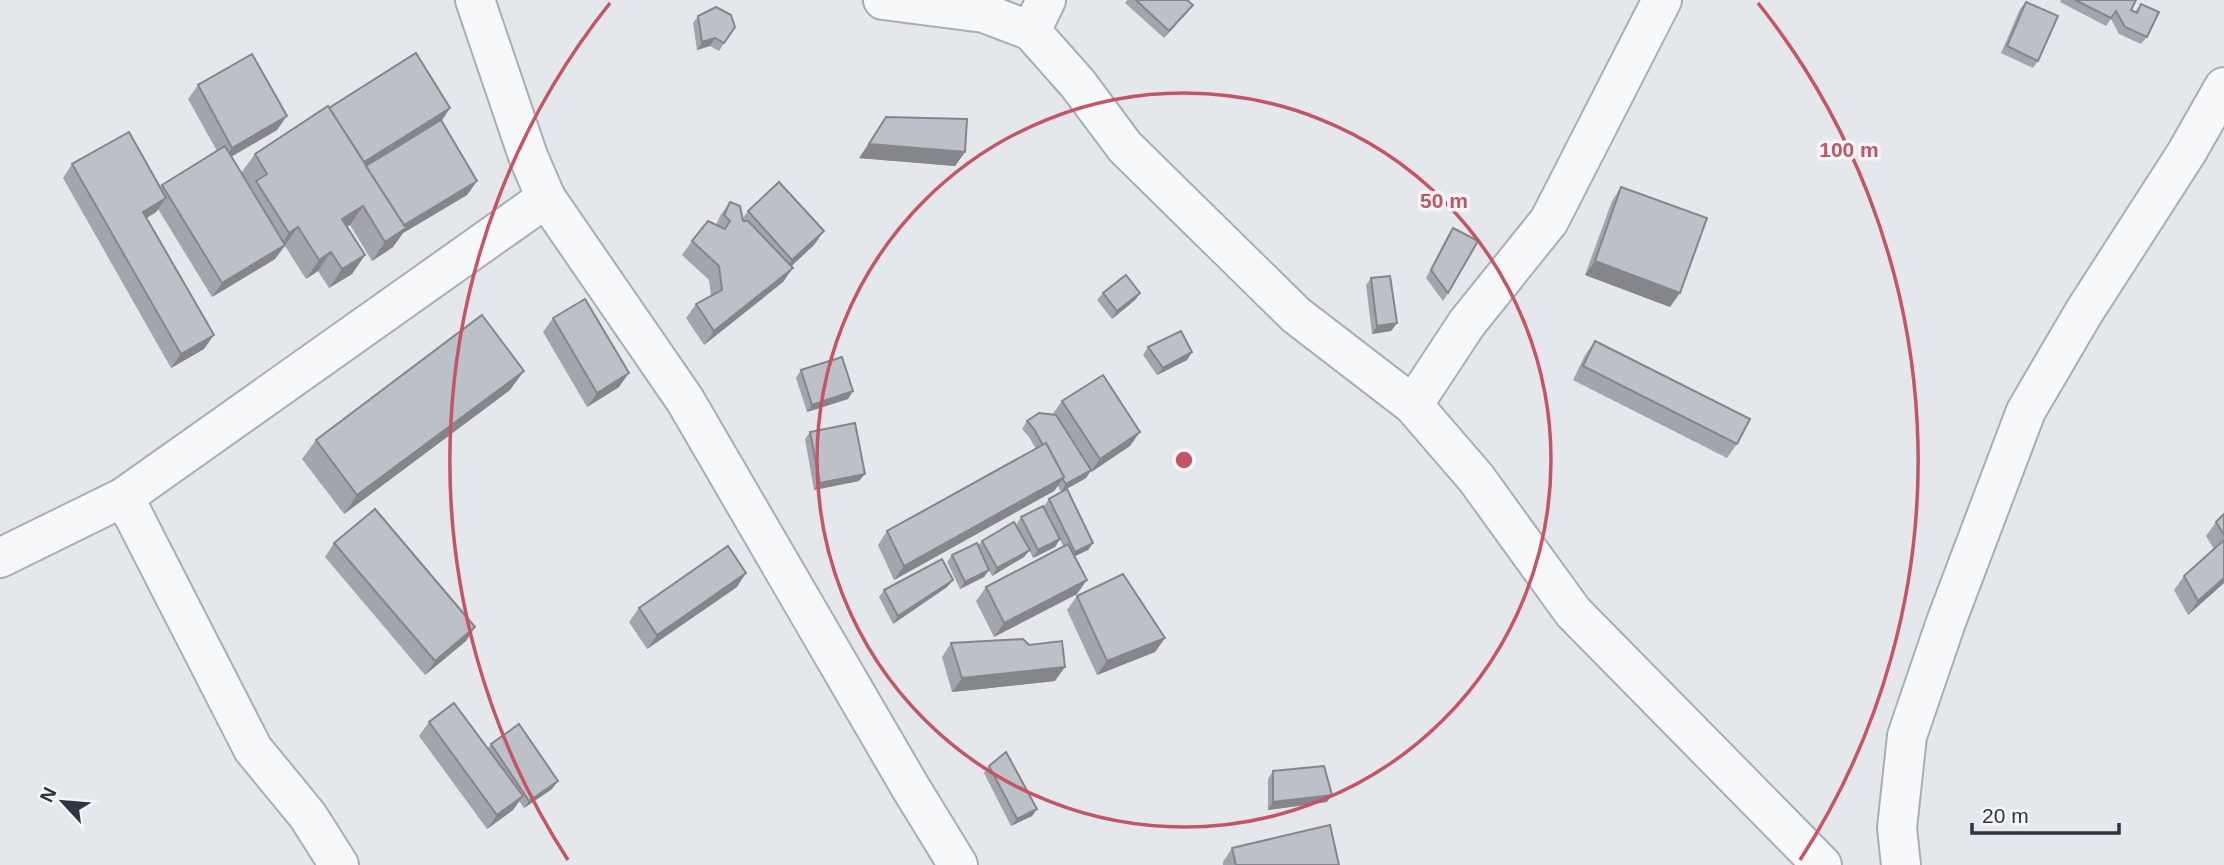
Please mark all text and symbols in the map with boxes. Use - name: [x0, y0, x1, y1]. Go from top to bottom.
- text: 100 m: [1819, 138, 1879, 161]
- text: 50 m: [1420, 189, 1468, 212]
- centre of rings: [1172, 448, 1196, 472]
- north arrow: [28, 767, 98, 837]
- text: N: [36, 784, 61, 806]
- scale bar: [1972, 792, 2119, 836]
- text: 20 m: [1982, 804, 2029, 827]

